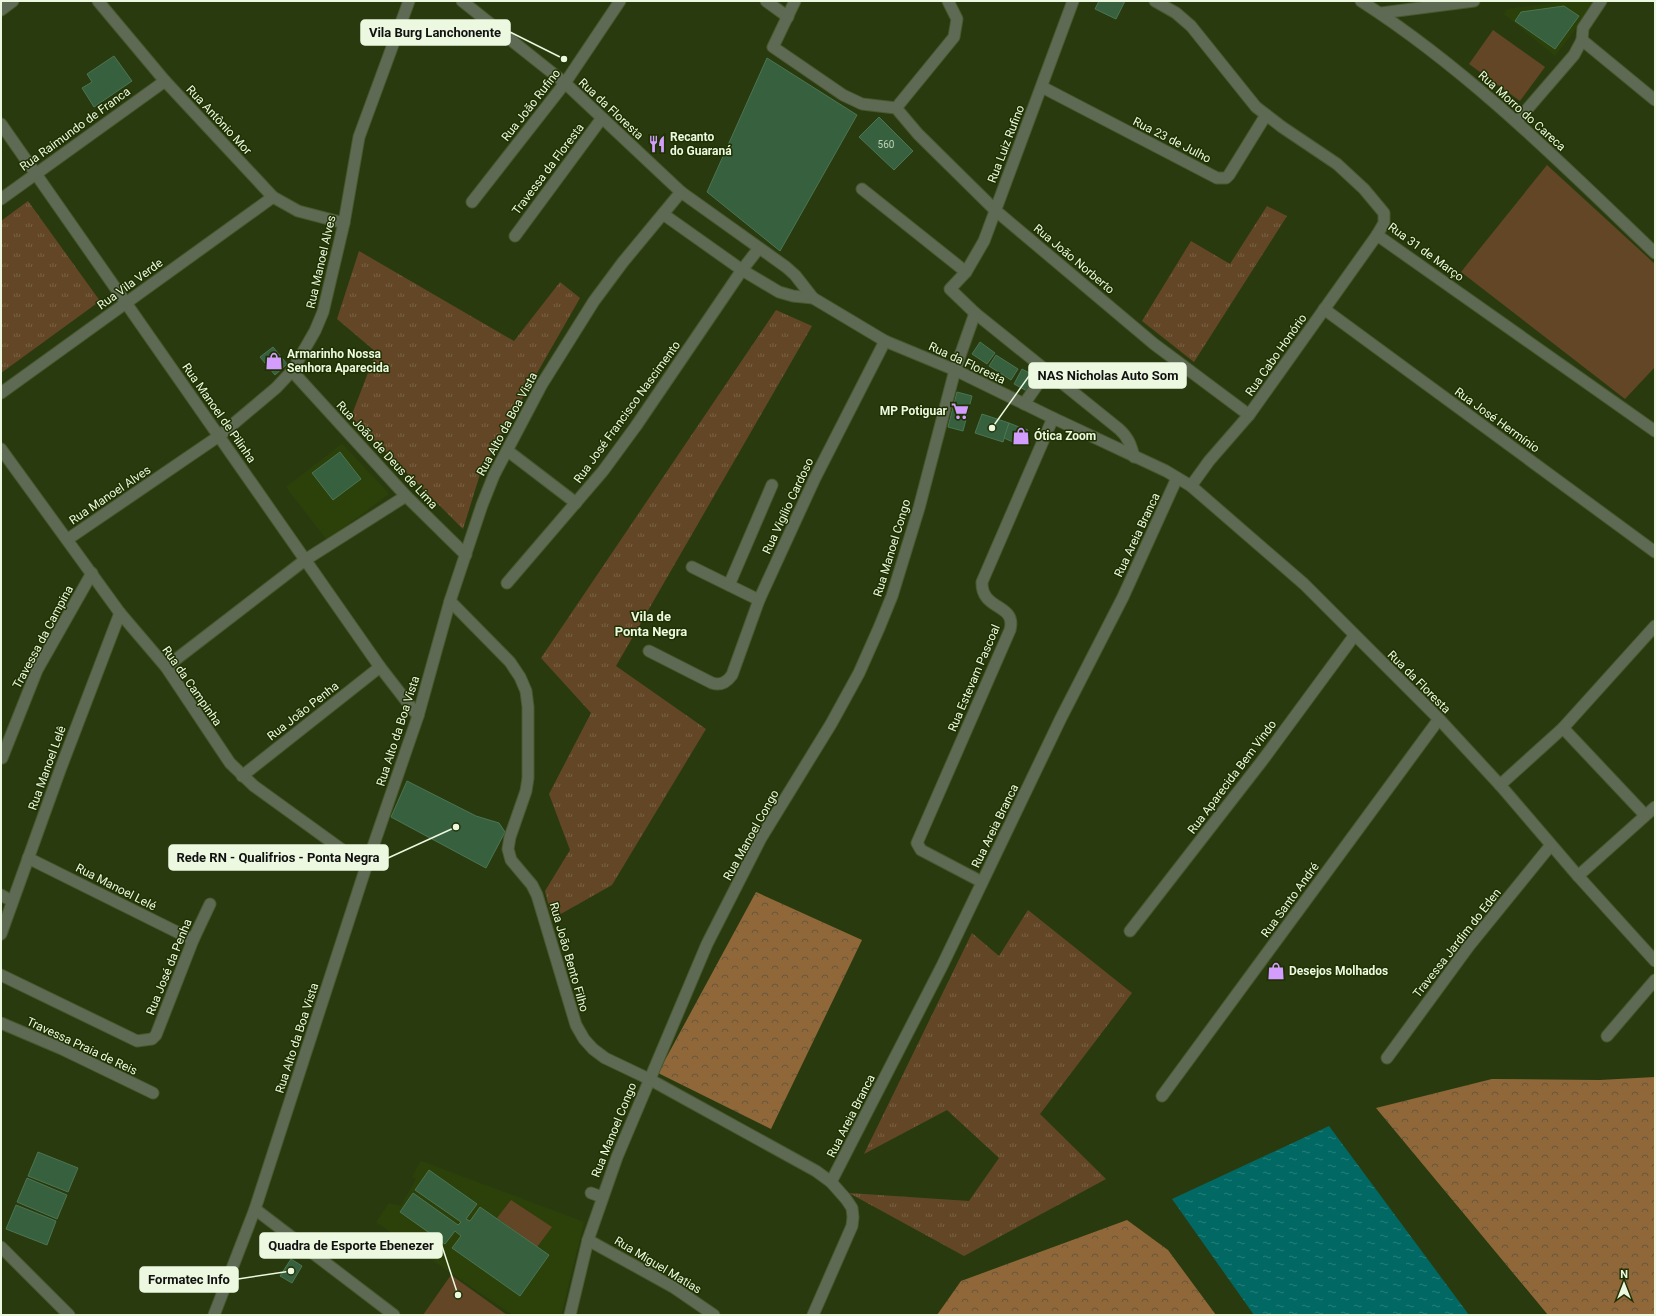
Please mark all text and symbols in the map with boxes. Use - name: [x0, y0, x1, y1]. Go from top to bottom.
- callout: Vila Burg Lanchonente: [361, 20, 510, 45]
- text: Vila Burg Lanchonente: [369, 25, 501, 40]
- street label: Rua João Rufino: [499, 66, 564, 144]
- street label: Rua Morro do Careca: [1475, 68, 1569, 154]
- street label: Rua da Floresta: [576, 76, 646, 142]
- street label: Rua Antônio Mor: [183, 83, 255, 157]
- street label: Rua Raimundo de Franca: [17, 84, 133, 174]
- street label: Rua Luiz Rufino: [985, 103, 1027, 185]
- street label: Rua 23 de Julho: [1131, 114, 1213, 166]
- street label: Travessa da Floresta: [509, 121, 587, 217]
- place label: Recanto do Guaraná: [670, 130, 732, 158]
- restaurant icon: Recanto do Guaraná: [647, 134, 667, 154]
- house number: 560: [878, 139, 895, 150]
- street label: Rua Manoel Alves: [303, 214, 339, 310]
- street label: Rua 31 de Março: [1385, 220, 1467, 284]
- street label: Rua João Norberto: [1031, 221, 1117, 297]
- street label: Rua Vila Verde: [95, 256, 165, 312]
- street label: Rua Cabo Honório: [1242, 311, 1310, 399]
- street label: Rua José Francisco Nascimento: [571, 338, 683, 486]
- street label: Rua da Floresta: [926, 339, 1008, 387]
- place label: Armarinho Nossa Senhora Aparecida: [287, 347, 390, 375]
- shop icon: Armarinho Nossa Senhora Aparecida: [264, 351, 284, 371]
- street label: Rua Manoel de Pilinha: [179, 360, 259, 466]
- callout: NAS Nicholas Auto Som: [1029, 363, 1186, 388]
- text: NAS Nicholas Auto Som: [1038, 368, 1178, 383]
- street label: Rua Alto da Boa Vista: [474, 370, 540, 478]
- street label: Rua José Hermínio: [1452, 385, 1542, 456]
- street label: Rua João de Deus de Lima: [333, 398, 441, 512]
- supermarket icon: MP Potiguar: [950, 401, 970, 421]
- place label: MP Potiguar: [880, 404, 948, 418]
- shop icon: Ótica Zoom: [1011, 426, 1031, 446]
- place label: Ótica Zoom: [1034, 428, 1096, 443]
- street label: Rua Vigílio Cardoso: [760, 456, 816, 556]
- street label: Rua Manoel Alves: [67, 463, 153, 527]
- street label: Rua Areia Branca: [1111, 491, 1163, 579]
- street label: Rua Manoel Congo: [871, 497, 914, 598]
- street label: Travessa da Campina: [10, 583, 76, 691]
- district label: Vila de Ponta Negra: [615, 609, 687, 639]
- street label: Rua Estevam Pascoal: [945, 622, 1003, 734]
- street label: Rua da Campinha: [159, 643, 225, 729]
- street label: Rua da Floresta: [1385, 648, 1453, 716]
- street label: Rua Alto da Boa Vista: [374, 674, 422, 788]
- street label: Rua João Penha: [264, 679, 342, 743]
- street label: Rua Aparecida Bem Vindo: [1185, 717, 1279, 837]
- street label: Rua Manoel Lelê: [25, 724, 69, 812]
- street label: Rua Areia Branca: [969, 782, 1021, 870]
- street label: Rua Manoel Congo: [720, 787, 782, 883]
- callout: Rede RN - Qualifrios - Ponta Negra: [169, 845, 388, 870]
- text: Rede RN - Qualifrios - Ponta Negra: [176, 850, 380, 865]
- street label: Rua Santo André: [1258, 860, 1322, 940]
- street label: Rua Manoel Lelé: [73, 861, 159, 913]
- street label: Travessa Jardim do Eden: [1410, 886, 1504, 1000]
- street label: Rua João Bento Filho: [547, 901, 591, 1014]
- street label: Rua José da Penha: [143, 917, 195, 1017]
- shop icon: Desejos Molhados: [1266, 961, 1286, 981]
- place label: Desejos Molhados: [1289, 964, 1388, 978]
- street label: Rua Alto da Boa Vista: [273, 981, 321, 1095]
- street label: Travessa Praia de Reis: [25, 1014, 139, 1078]
- street label: Rua Areia Branca: [824, 1072, 878, 1160]
- street label: Rua Manoel Congo: [589, 1080, 639, 1179]
- callout: Quadra de Esporte Ebenezer: [260, 1233, 442, 1258]
- street label: Rua Miguel Matias: [612, 1233, 704, 1297]
- text: Quadra de Esporte Ebenezer: [268, 1238, 434, 1253]
- north arrow: [1604, 1264, 1644, 1304]
- callout: Formatec Info: [140, 1267, 238, 1292]
- text: N: [1620, 1268, 1628, 1281]
- text: Formatec Info: [148, 1272, 230, 1287]

